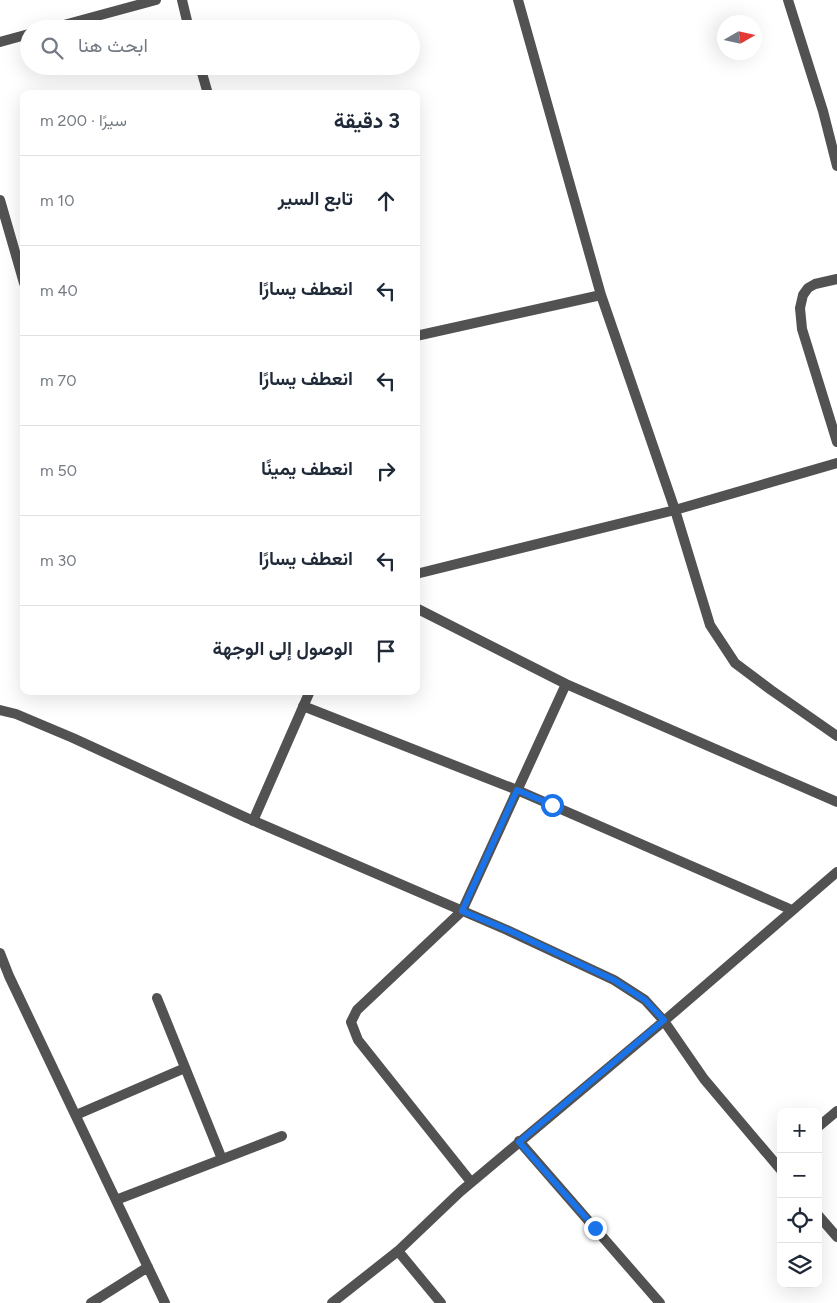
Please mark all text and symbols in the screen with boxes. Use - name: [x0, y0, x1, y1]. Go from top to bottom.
- north arrow: [717, 15, 762, 60]
- search box: [20, 20, 420, 75]
- icon: search: [38, 34, 66, 62]
- text: ابحث هنا: [78, 34, 148, 57]
- text: 3 دقيقة: [334, 108, 400, 133]
- text: سيرًا · 200 m: [40, 111, 127, 130]
- text: تابع السير: [278, 187, 353, 210]
- icon: ahead: [372, 187, 400, 215]
- text: 10 m: [40, 191, 74, 210]
- text: انعطف يسارًا: [259, 277, 353, 300]
- icon: left: [372, 277, 400, 305]
- text: 40 m: [40, 281, 78, 300]
- text: انعطف يسارًا: [259, 367, 353, 390]
- icon: left: [372, 367, 400, 395]
- text: 70 m: [40, 371, 76, 390]
- text: انعطف يمينًا: [261, 457, 353, 480]
- icon: right: [372, 457, 400, 485]
- text: 50 m: [40, 461, 77, 480]
- text: انعطف يسارًا: [259, 547, 353, 570]
- icon: left: [372, 547, 400, 575]
- text: 30 m: [40, 551, 77, 570]
- text: الوصول إلى الوجهة: [213, 637, 353, 660]
- icon: arrive: [372, 637, 400, 665]
- route start: [541, 794, 564, 817]
- map controls: [777, 1108, 822, 1288]
- button: +: [777, 1108, 822, 1153]
- button: −: [777, 1153, 822, 1198]
- button: locate: [777, 1198, 822, 1243]
- route end: [584, 1217, 607, 1240]
- button: layers: [777, 1243, 822, 1288]

